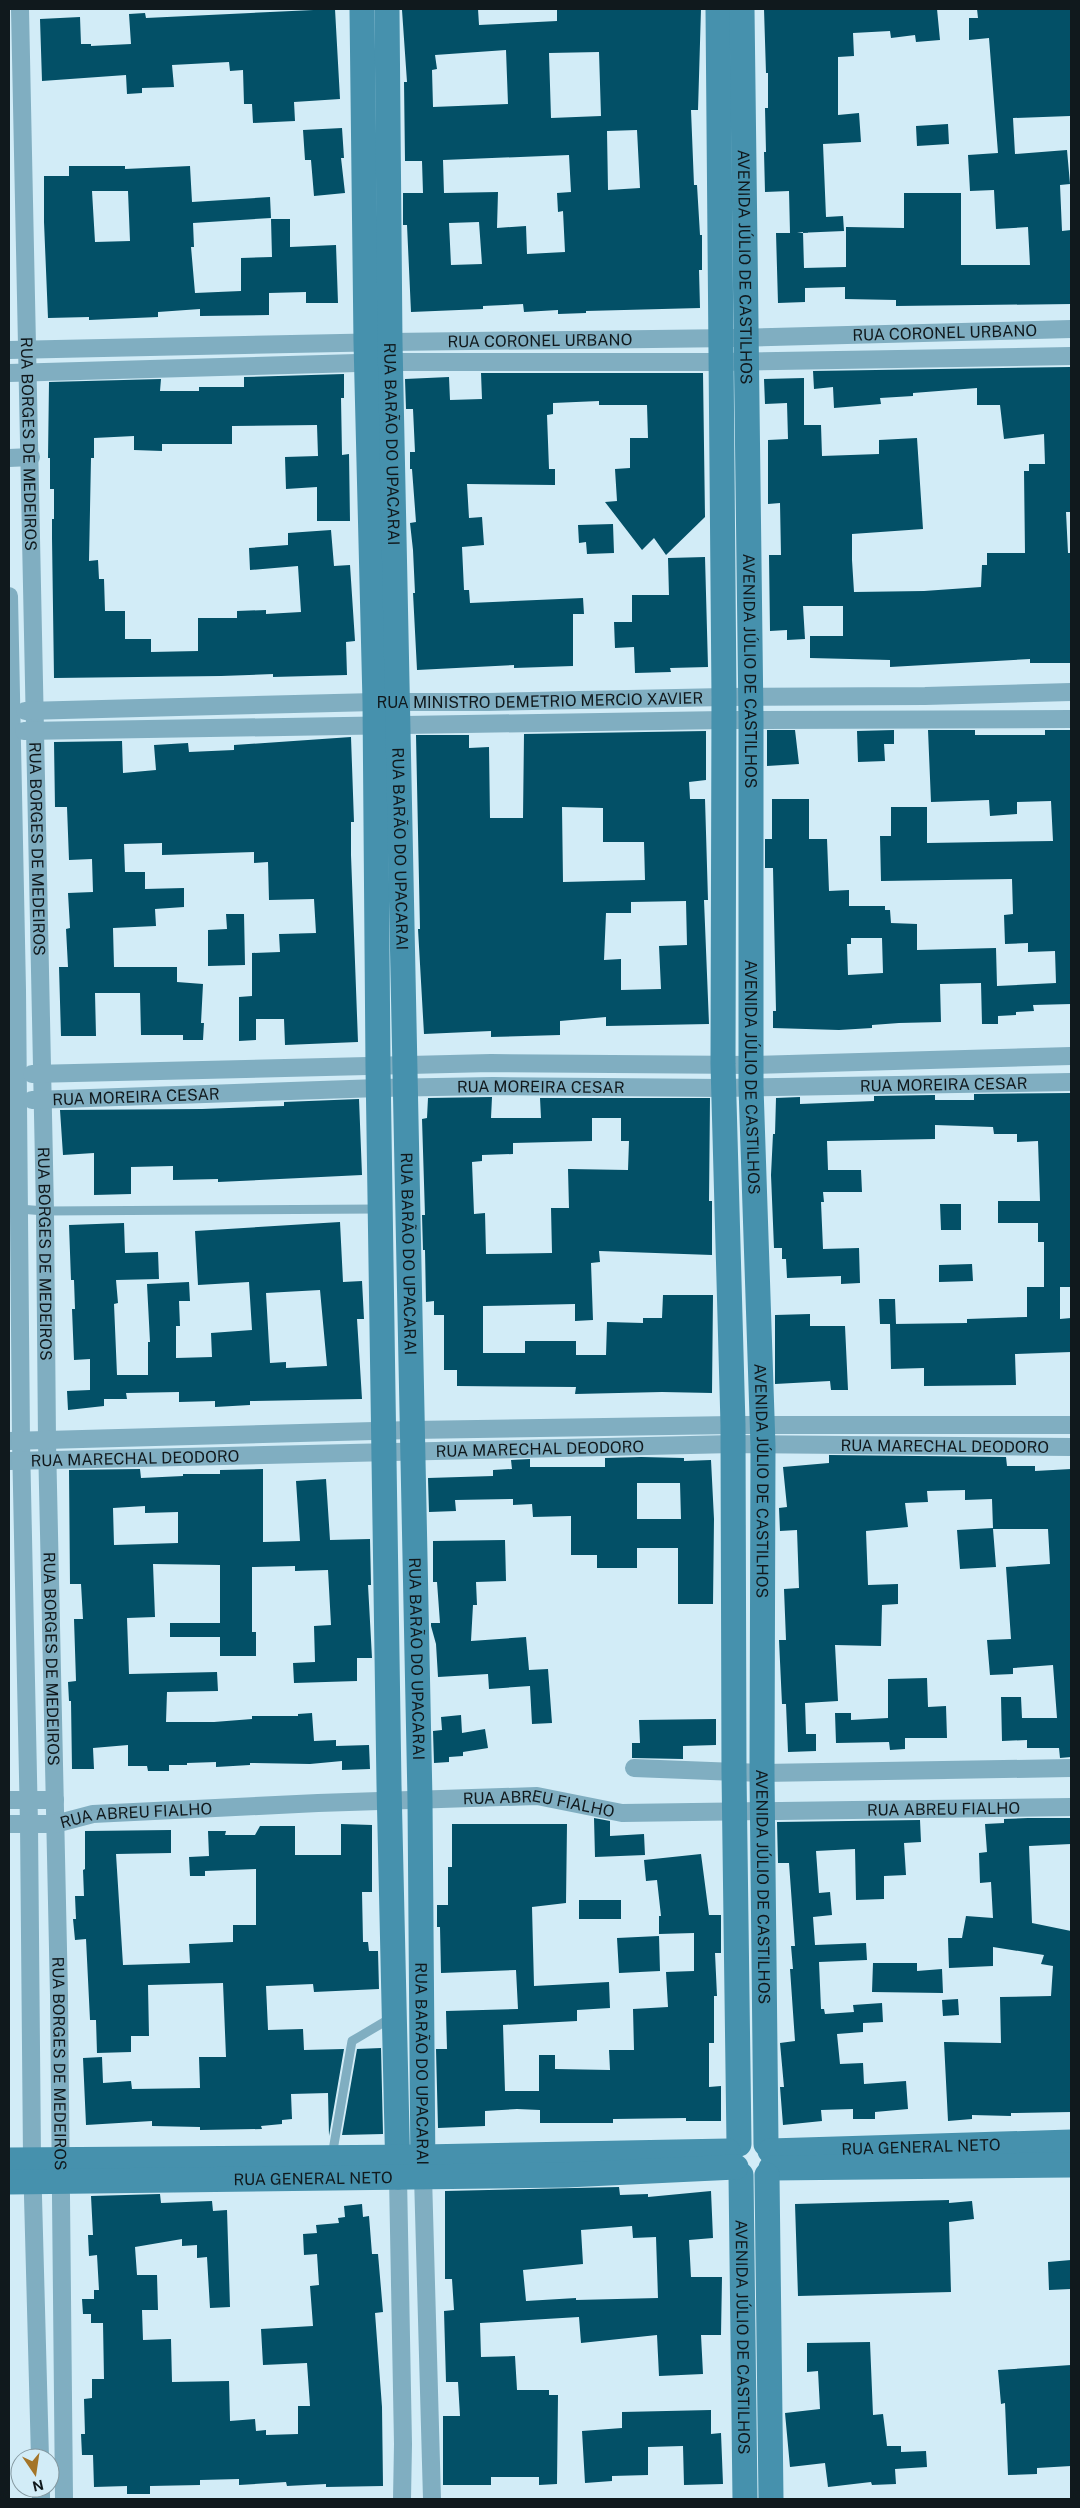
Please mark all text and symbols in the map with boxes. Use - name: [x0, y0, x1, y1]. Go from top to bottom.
- street label: AVENIDA JÚLIO DE CASTILHOS: [734, 149, 756, 385]
- street label: RUA CORONEL URBANO: [852, 321, 1037, 345]
- street label: RUA CORONEL URBANO: [447, 330, 632, 351]
- street label: RUA BORGES DE MEDEIROS: [17, 337, 40, 551]
- street label: RUA BARÃO DO UPACARAI: [380, 342, 403, 546]
- street label: AVENIDA JÚLIO DE CASTILHOS: [739, 553, 760, 788]
- street label: RUA MINISTRO DEMETRIO MERCIO XAVIER: [376, 688, 704, 712]
- street label: RUA BORGES DE MEDEIROS: [25, 742, 49, 956]
- street label: RUA BARÃO DO UPACARAI: [388, 747, 412, 950]
- street label: AVENIDA JÚLIO DE CASTILHOS: [741, 959, 764, 1195]
- street label: RUA MOREIRA CESAR: [860, 1074, 1028, 1096]
- street label: RUA MOREIRA CESAR: [457, 1077, 625, 1097]
- street label: RUA MOREIRA CESAR: [52, 1085, 220, 1109]
- street label: RUA BORGES DE MEDEIROS: [34, 1147, 55, 1361]
- street label: RUA BARÃO DO UPACARAI: [397, 1152, 420, 1355]
- street label: AVENIDA JÚLIO DE CASTILHOS: [750, 1363, 773, 1598]
- street label: RUA MARECHAL DEODORO: [840, 1436, 1049, 1457]
- street label: RUA MARECHAL DEODORO: [435, 1437, 644, 1461]
- street label: RUA MARECHAL DEODORO: [30, 1447, 239, 1470]
- street label: RUA BORGES DE MEDEIROS: [39, 1552, 63, 1766]
- street label: RUA BARÃO DO UPACARAI: [405, 1557, 428, 1760]
- street label: AVENIDA JÚLIO DE CASTILHOS: [752, 1769, 773, 2004]
- street label: RUA ABREU FIALHO: [462, 1786, 616, 1821]
- street label: RUA ABREU FIALHO: [58, 1799, 213, 1832]
- street label: RUA ABREU FIALHO: [867, 1799, 1020, 1820]
- street label: RUA BORGES DE MEDEIROS: [48, 1956, 70, 2171]
- street label: RUA BARÃO DO UPACARAI: [411, 1962, 432, 2165]
- street label: RUA GENERAL NETO: [841, 2135, 1001, 2159]
- street label: RUA GENERAL NETO: [233, 2168, 393, 2189]
- street label: AVENIDA JÚLIO DE CASTILHOS: [732, 2219, 753, 2455]
- north arrow: [10, 2448, 60, 2498]
- text: N: [31, 2477, 45, 2495]

